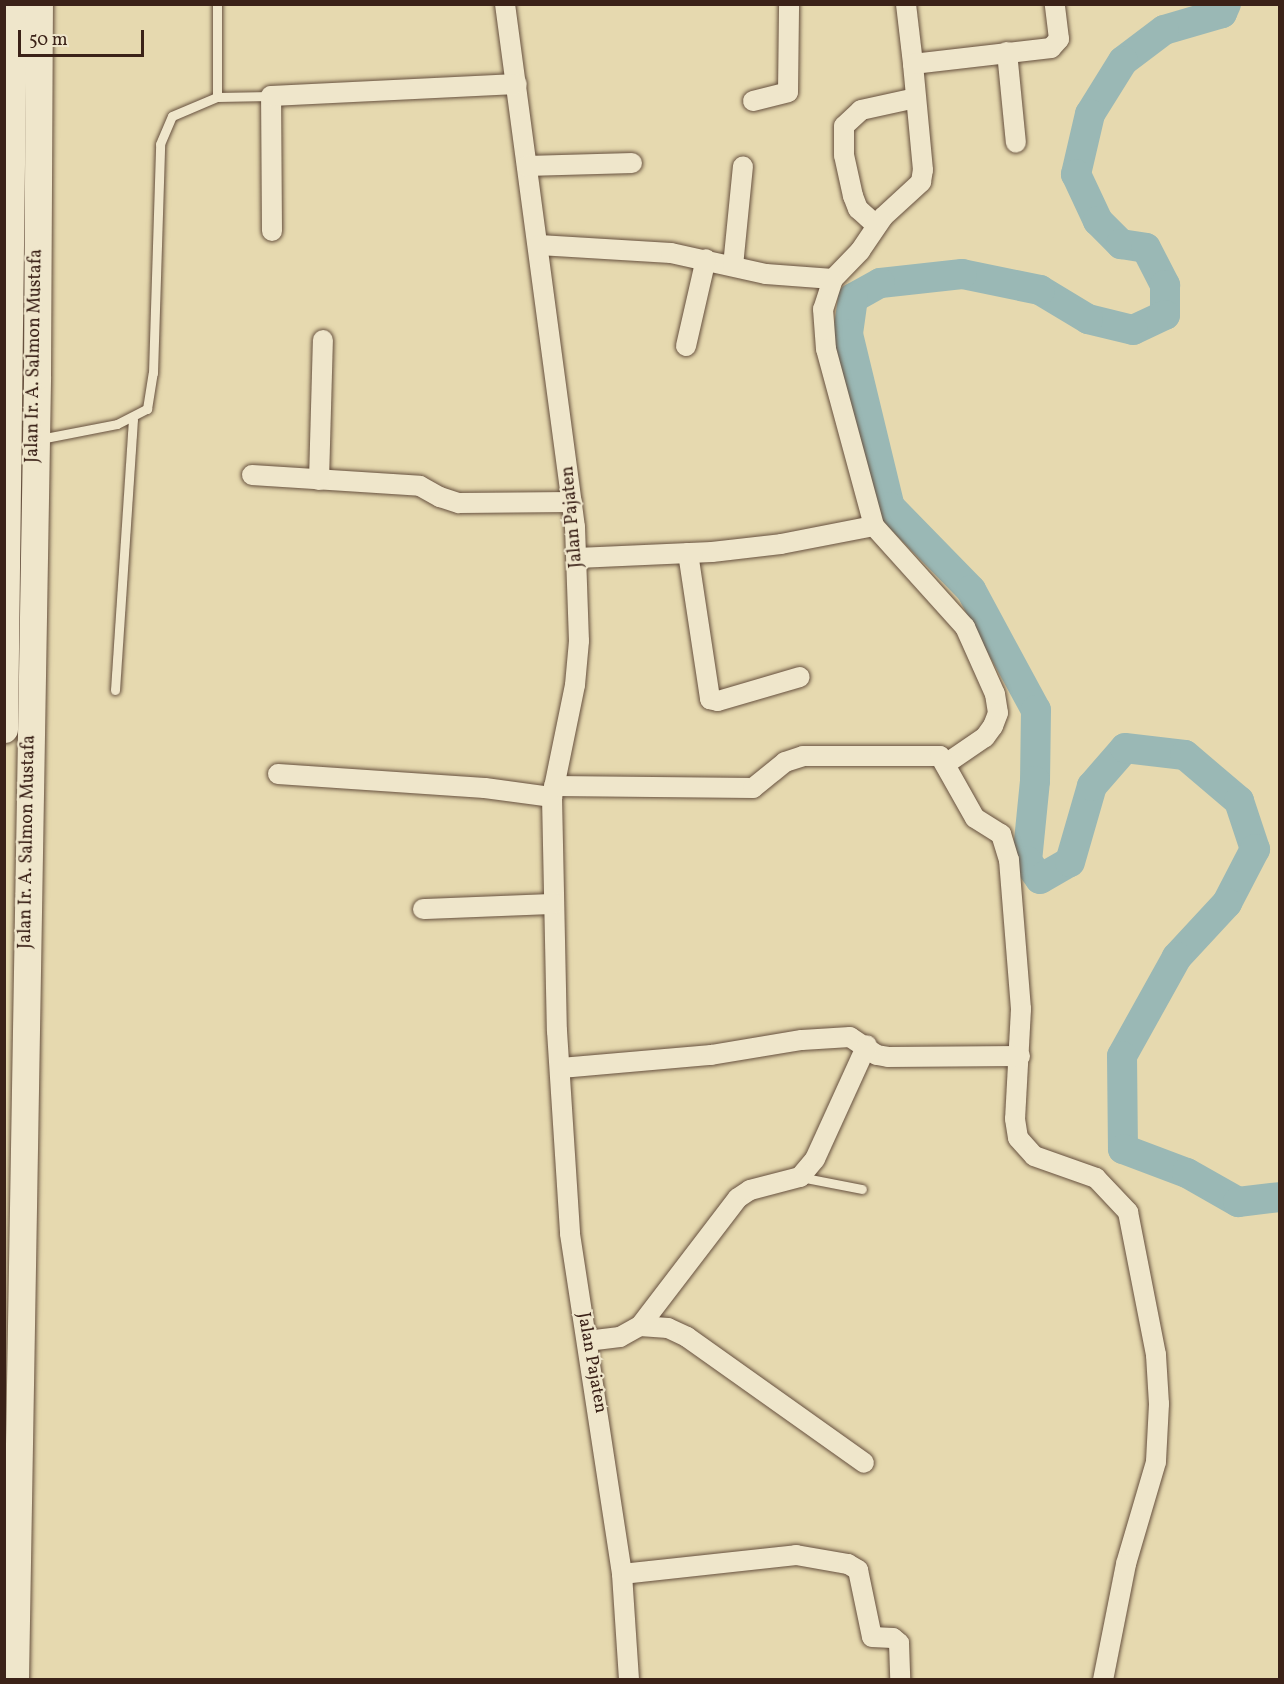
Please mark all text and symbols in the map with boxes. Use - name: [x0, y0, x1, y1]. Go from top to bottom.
- scale bar: [21, 18, 147, 56]
- text: 50 m: [29, 28, 68, 53]
- street label: Jalan Ir. A. Salmon Mustafa: [22, 249, 48, 463]
- street label: Jalan Pajaten: [558, 465, 588, 569]
- street label: Jalan Ir. A. Salmon Mustafa: [15, 735, 41, 949]
- street label: Jalan Pajaten: [571, 1311, 611, 1415]

